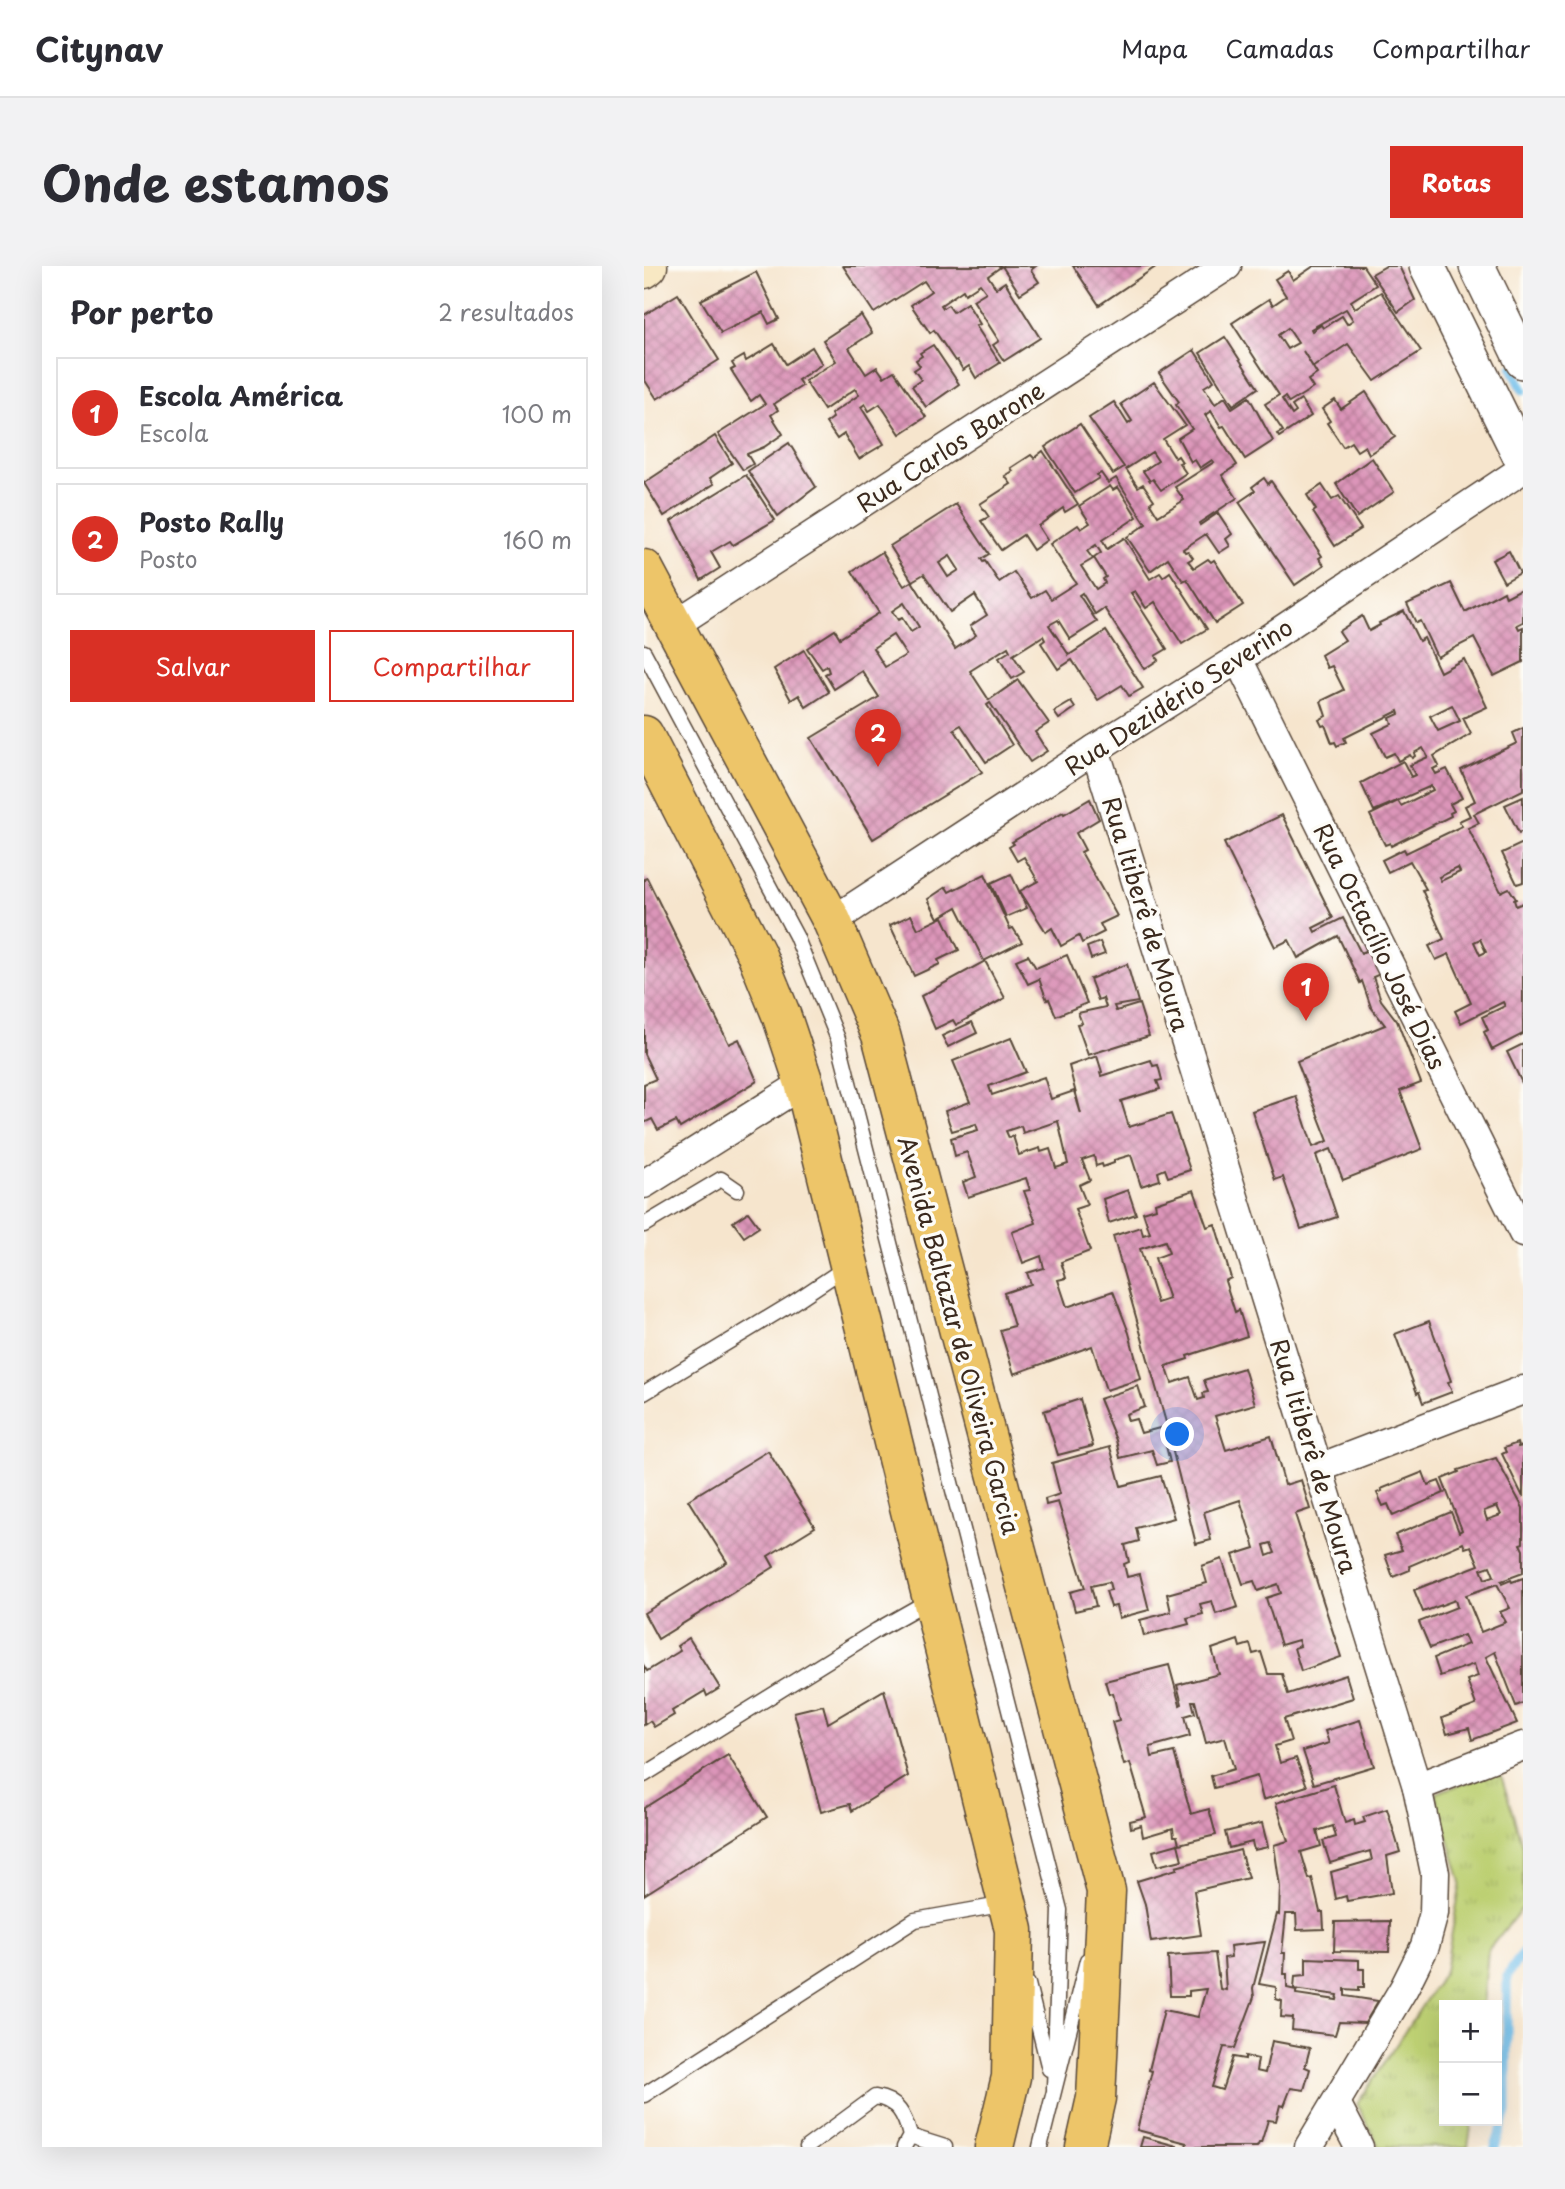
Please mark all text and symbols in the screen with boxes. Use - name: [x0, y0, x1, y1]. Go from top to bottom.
- text: Citynav: [35, 23, 163, 73]
- text: Mapa: [1121, 30, 1187, 66]
- text: Camadas: [1225, 30, 1334, 66]
- text: Compartilhar: [1372, 30, 1530, 66]
- text: Onde estamos: [42, 145, 389, 219]
- button: Rotas: [1390, 146, 1523, 218]
- text: Por perto: [70, 289, 213, 334]
- text: 2 resultados: [438, 294, 574, 329]
- street label: Rua Carlos Barone: [849, 372, 1051, 520]
- text: Escola América: [139, 376, 343, 415]
- text: 1: [90, 396, 101, 431]
- text: 100 m: [502, 396, 572, 431]
- text: Escola: [139, 415, 208, 450]
- text: Posto Rally: [139, 502, 284, 541]
- text: 2: [87, 522, 103, 557]
- text: 160 m: [503, 522, 572, 557]
- text: Posto: [139, 541, 198, 576]
- street label: Rua Dezidério Severino: [1057, 609, 1299, 783]
- button: Salvar: [70, 630, 315, 702]
- button: Compartilhar: [329, 630, 574, 702]
- pin: 2: [855, 709, 901, 767]
- street label: Rua Itiberê de Moura: [1094, 792, 1200, 1036]
- street label: Rua Octacílio José Dias: [1306, 817, 1456, 1075]
- pin: 1: [1283, 963, 1329, 1021]
- street label: Avenida Baltazar de Oliveira Garcia: [889, 1132, 1031, 1538]
- street label: Rua Itiberê de Moura: [1262, 1334, 1368, 1578]
- your location: [1160, 1417, 1194, 1451]
- map controls: [1439, 2000, 1502, 2126]
- button: +: [1439, 2000, 1502, 2063]
- button: −: [1439, 2063, 1502, 2126]

